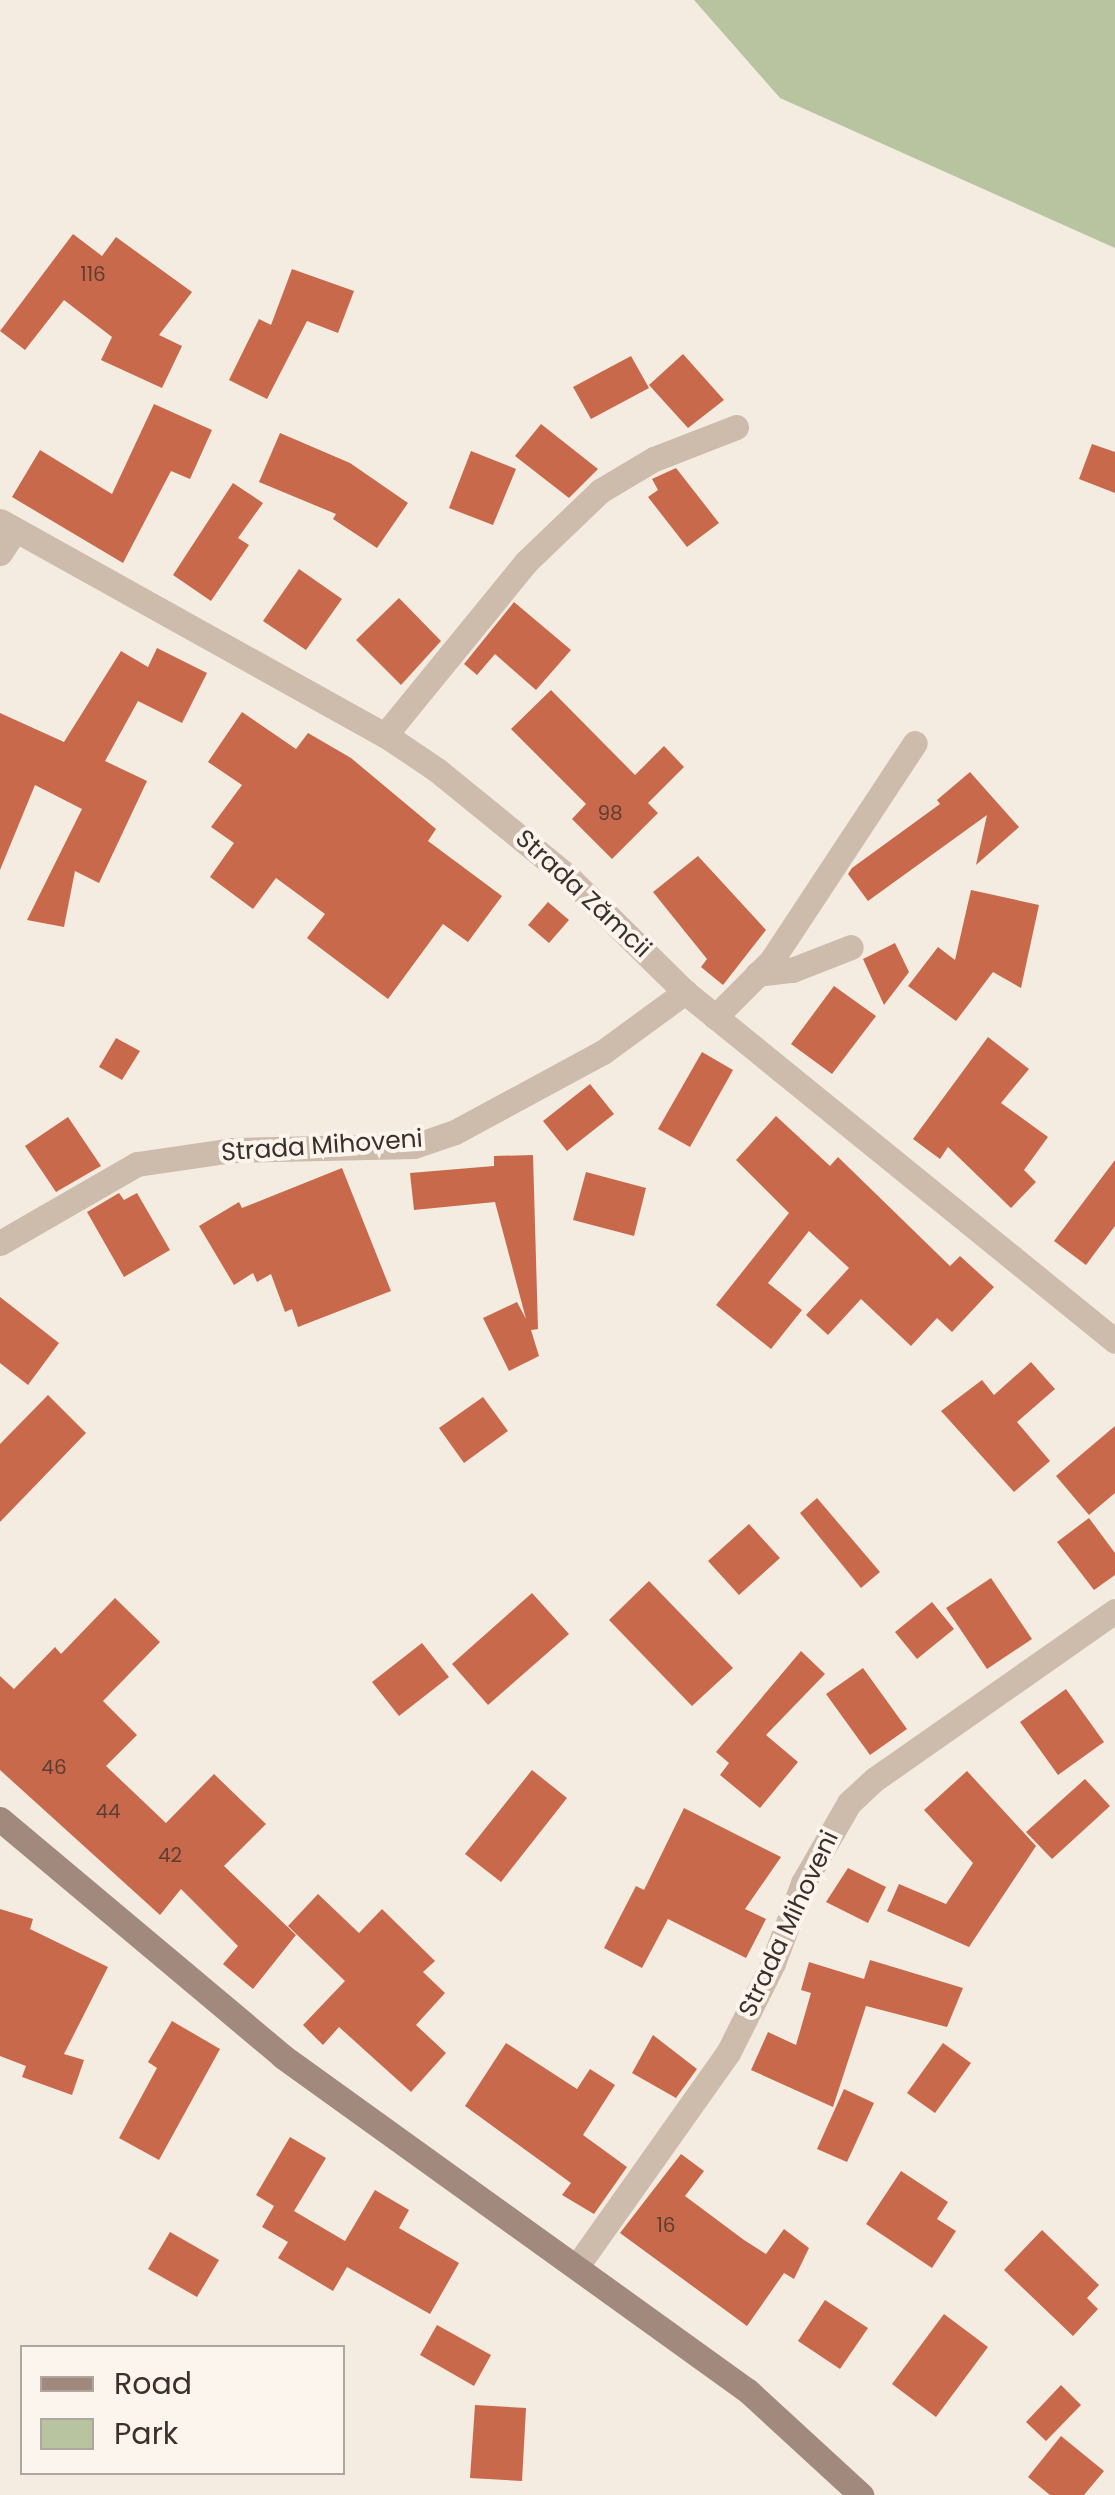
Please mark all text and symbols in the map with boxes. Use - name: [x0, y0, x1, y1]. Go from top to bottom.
- house number: 116: [80, 262, 106, 286]
- house number: 98: [597, 801, 623, 825]
- street label: Strada Zămcii: [509, 824, 657, 964]
- street label: Strada Mihoveni: [220, 1124, 424, 1168]
- house number: 46: [41, 1755, 67, 1779]
- house number: 44: [95, 1799, 121, 1823]
- street label: Strada Mihoveni: [733, 1826, 845, 2022]
- house number: 42: [158, 1843, 182, 1867]
- house number: 16: [656, 2213, 676, 2237]
- legend: [20, 2345, 345, 2475]
- text: Road: [114, 2362, 192, 2405]
- text: Park: [114, 2412, 178, 2455]

